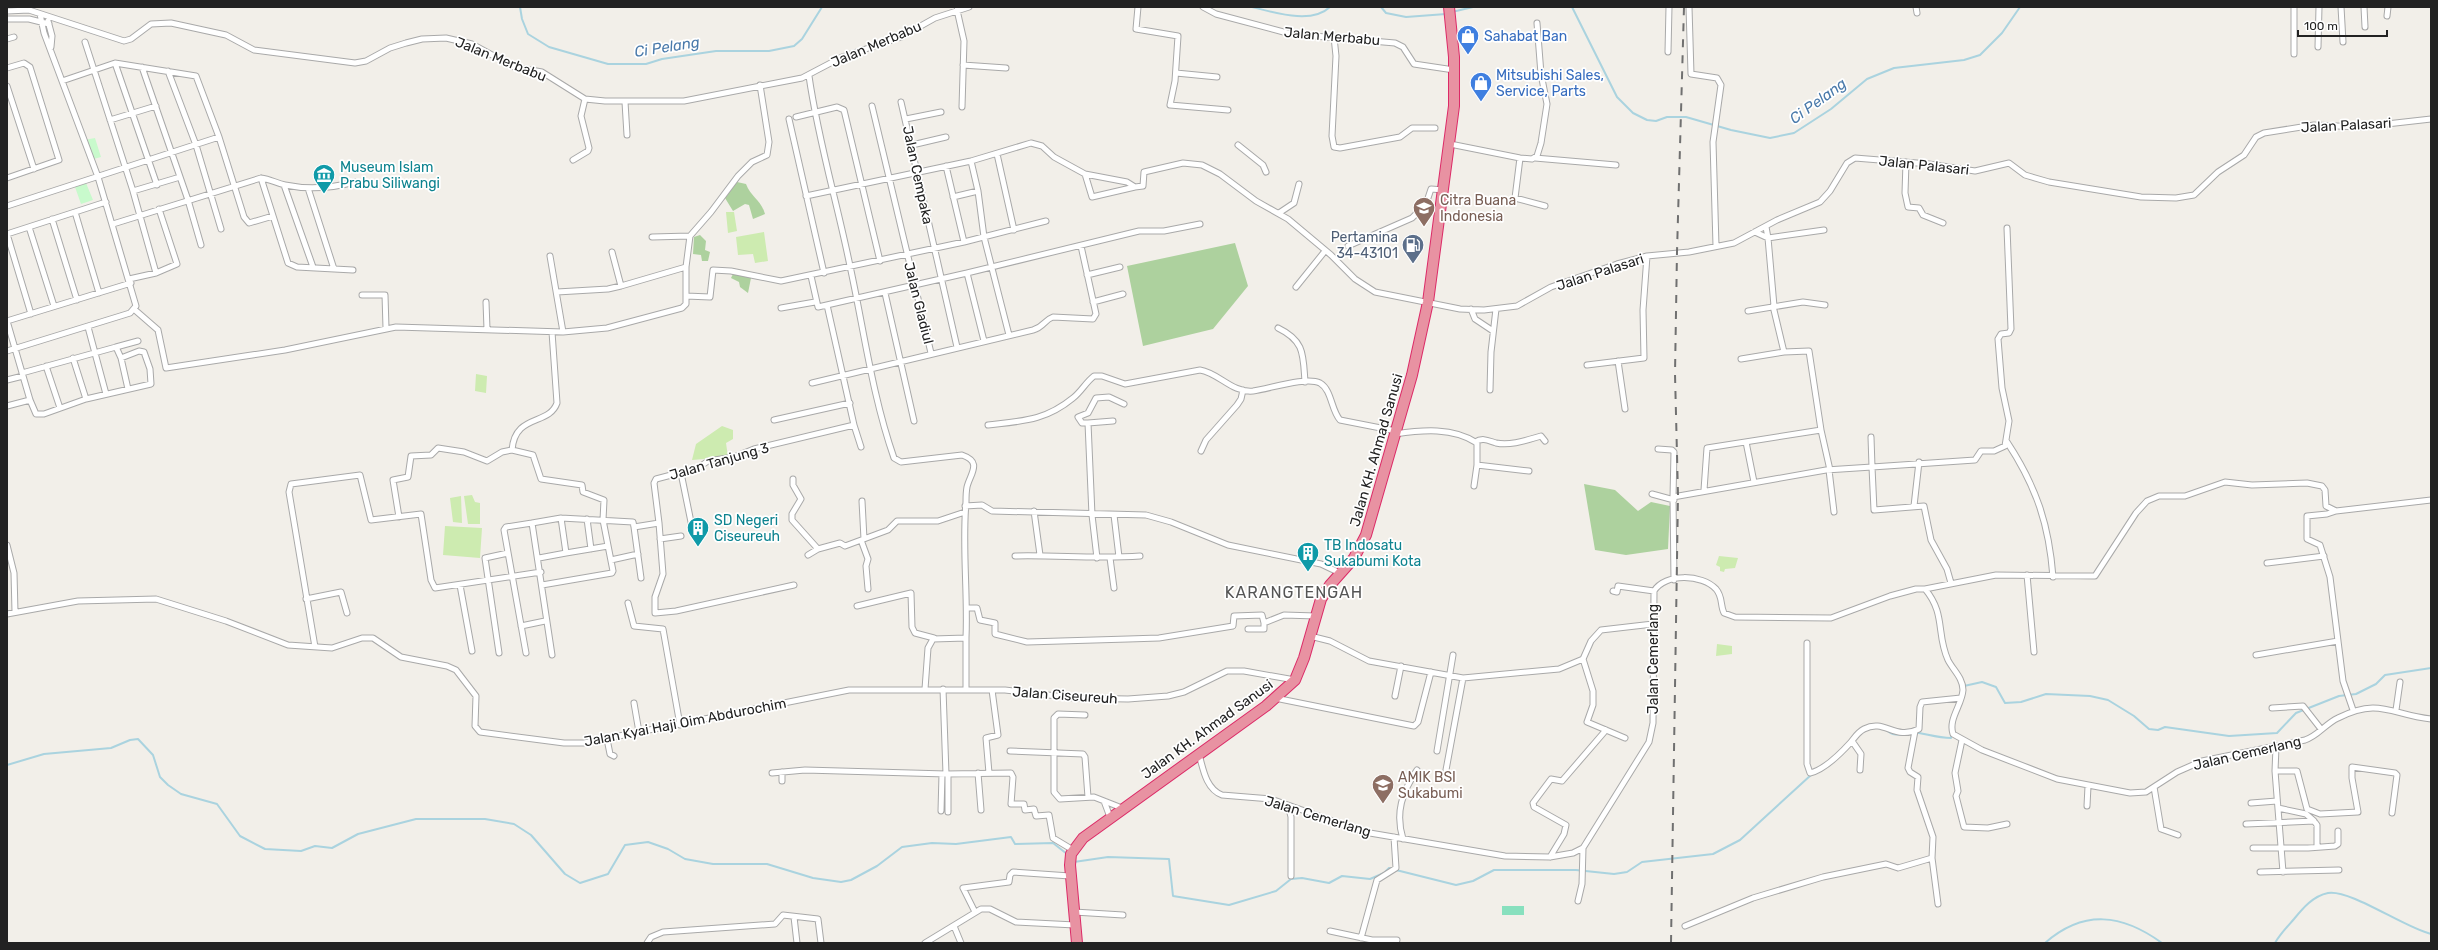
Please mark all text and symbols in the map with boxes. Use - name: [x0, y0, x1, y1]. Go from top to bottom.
- scale bar: [2298, 12, 2387, 38]
- street label: Jalan Merbabu: [828, 18, 924, 71]
- text: 100 m: [2304, 19, 2338, 33]
- shop icon: Sahabat Ban: [1455, 23, 1481, 56]
- street label: Jalan Merbabu: [1283, 24, 1381, 49]
- place label: Sahabat Ban: [1484, 28, 1567, 45]
- street label: Jalan Merbabu: [453, 33, 549, 85]
- water label: Ci Pelang: [633, 33, 701, 61]
- place label: Mitsubishi Sales, Service, Parts: [1496, 67, 1604, 100]
- shop icon: Mitsubishi Sales, Service, Parts: [1468, 70, 1494, 103]
- water label: Ci Pelang: [1786, 74, 1850, 128]
- street label: Jalan Palasari: [2300, 115, 2392, 136]
- street label: Jalan Cempaka: [899, 124, 936, 226]
- street label: Jalan Palasari: [1878, 152, 1970, 179]
- place label: Museum Islam Prabu Siliwangi: [340, 159, 440, 192]
- museum icon: Museum Islam Prabu Siliwangi: [311, 162, 337, 195]
- place label: Citra Buana Indonesia: [1440, 192, 1516, 225]
- school or university icon: Citra Buana Indonesia: [1411, 195, 1437, 228]
- place label: Pertamina 34-43101: [1331, 229, 1398, 262]
- fuel station icon: Pertamina 34-43101: [1400, 232, 1426, 265]
- street label: Jalan Palasari: [1554, 250, 1646, 295]
- street label: Jalan Gladiul: [900, 260, 937, 346]
- street label: Jalan KH. Ahmad Sanusi: [1347, 372, 1406, 529]
- street label: Jalan Tanjung 3: [667, 439, 771, 484]
- place label: SD Negeri Ciseureuh: [714, 512, 780, 545]
- building icon: SD Negeri Ciseureuh: [685, 515, 711, 548]
- place label: TB Indosatu Sukabumi Kota: [1324, 537, 1421, 570]
- building icon: TB Indosatu Sukabumi Kota: [1295, 540, 1321, 573]
- district label: KARANGTENGAH: [1225, 583, 1363, 602]
- street label: Jalan Cemerlang: [1645, 604, 1662, 714]
- street label: Jalan KH. Ahmad Sanusi: [1138, 676, 1276, 783]
- street label: Jalan Ciseureuh: [1012, 683, 1118, 708]
- street label: Jalan Kyai Haji Oim Abdurochim: [583, 695, 788, 750]
- street label: Jalan Cemerlang: [2191, 733, 2303, 774]
- place label: AMIK BSI Sukabumi: [1398, 769, 1463, 802]
- school or university icon: AMIK BSI Sukabumi: [1370, 772, 1396, 805]
- street label: Jalan Cemerlang: [1263, 792, 1373, 841]

